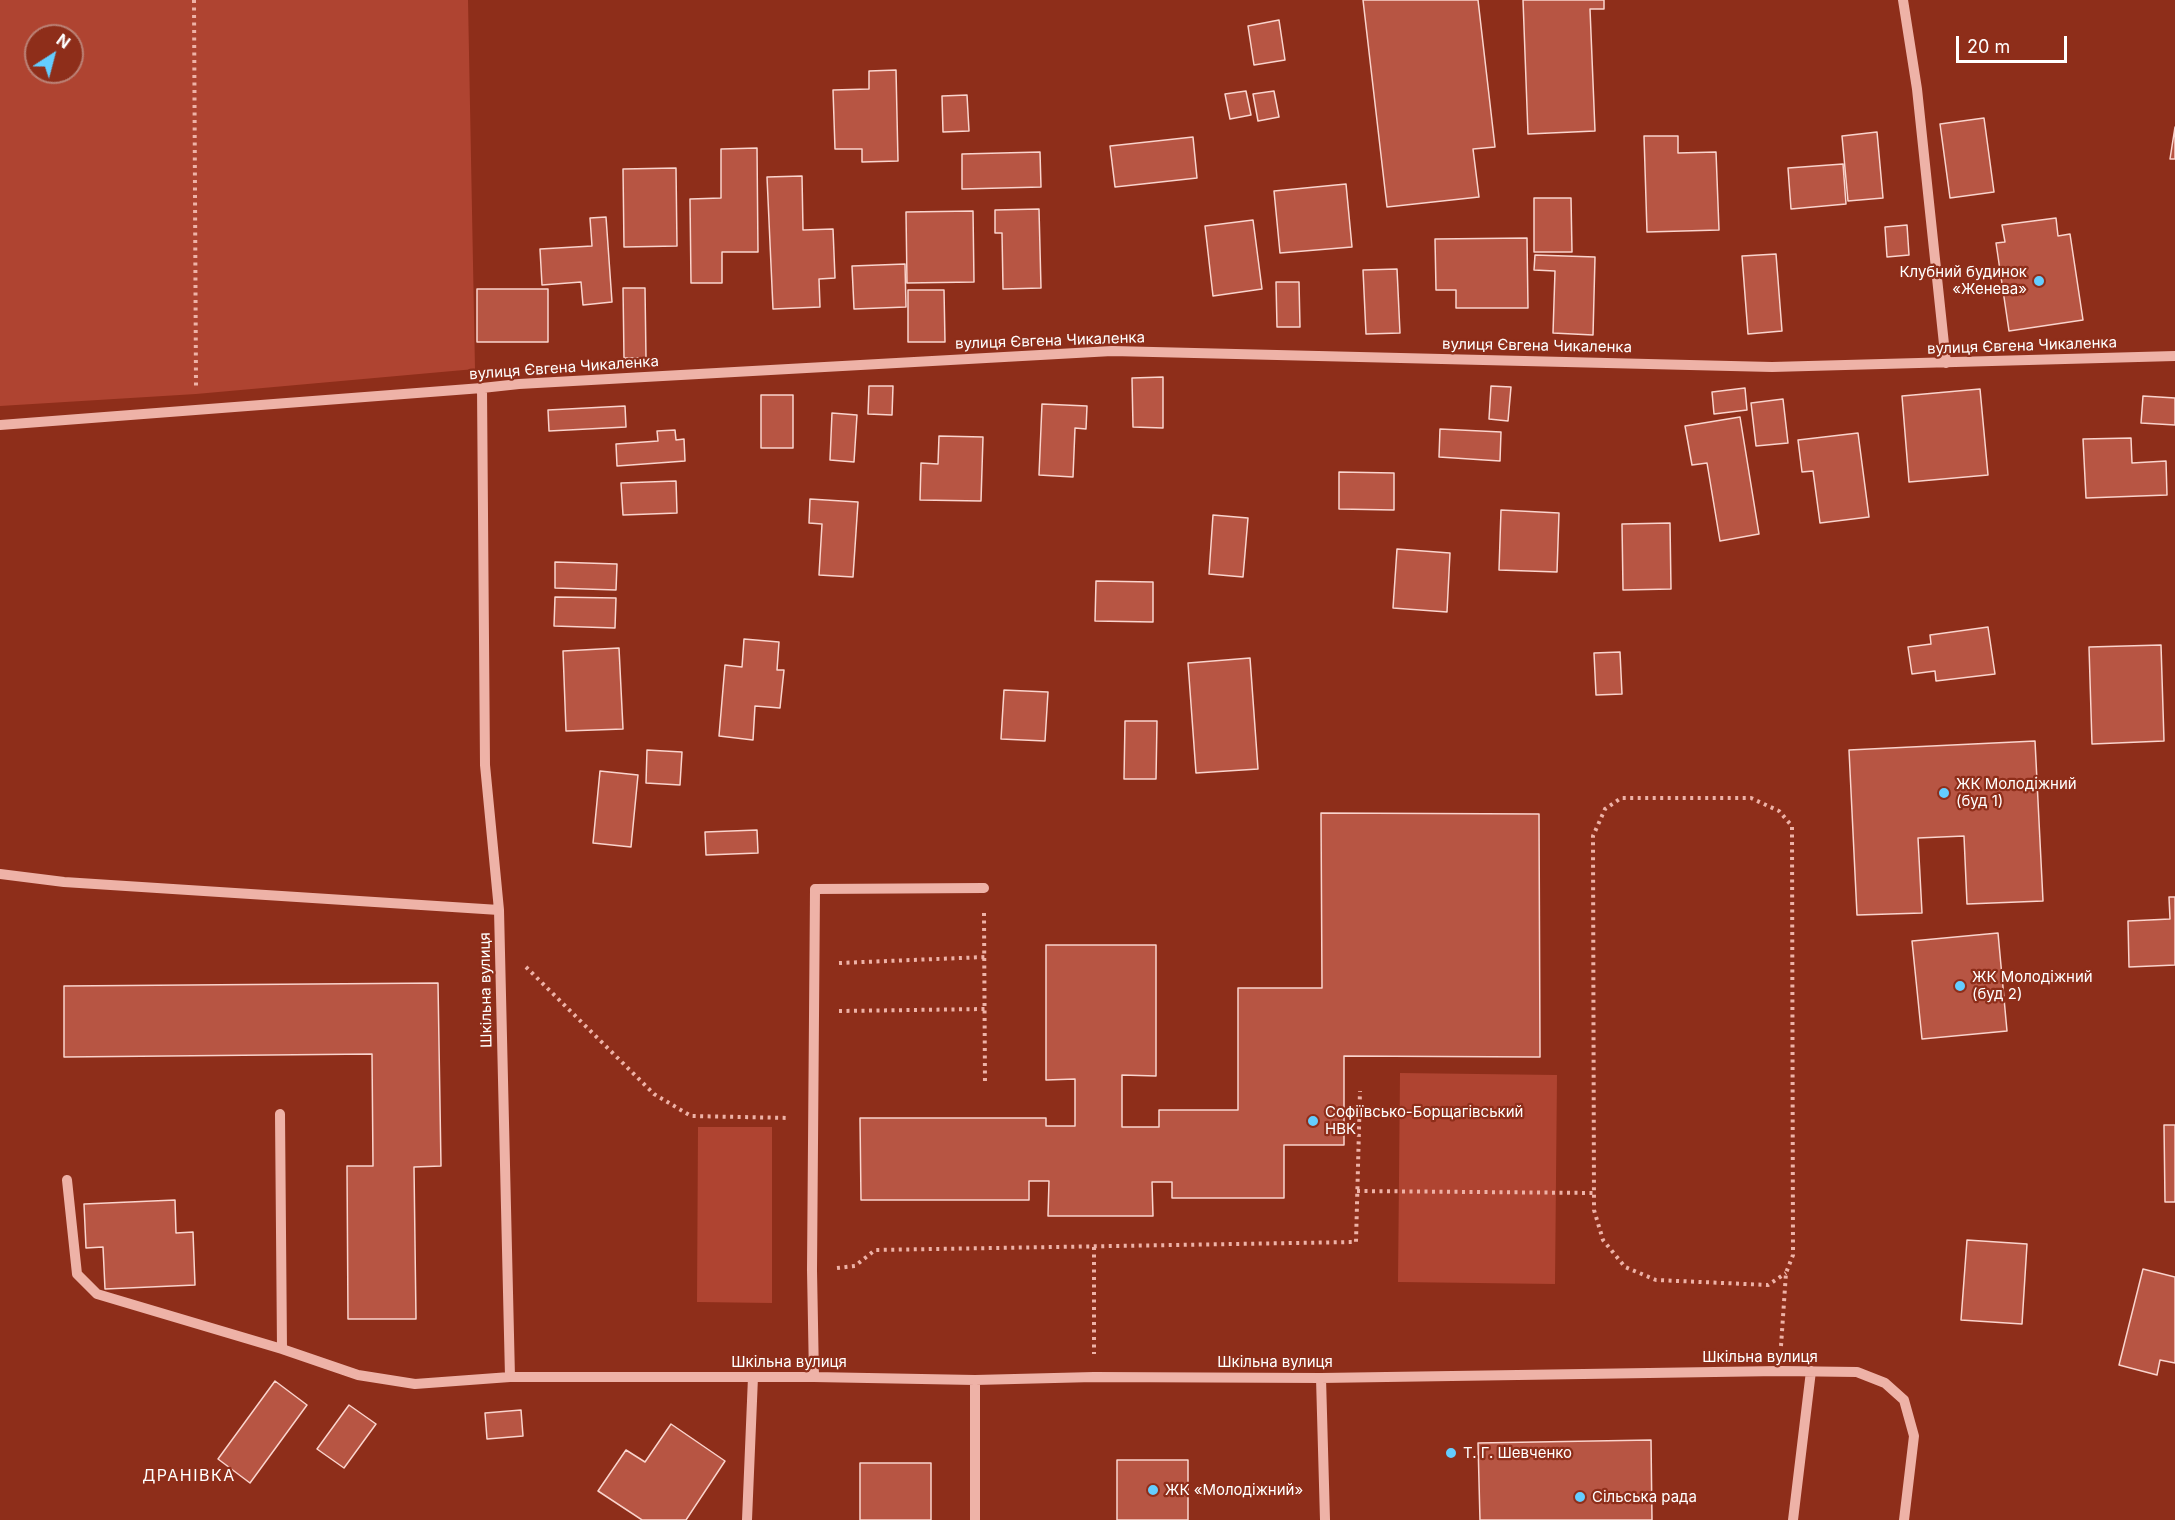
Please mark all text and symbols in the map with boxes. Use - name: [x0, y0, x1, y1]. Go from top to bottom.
- north arrow: [24, 24, 84, 84]
- scale bar: [1959, 24, 2070, 62]
- text: N: [53, 29, 74, 53]
- text: 20 m: [1967, 36, 2010, 57]
- place label: Клубний будинок «Женева»: [1899, 263, 2027, 298]
- marker: Клубний будинок «Женева»: [2032, 274, 2046, 288]
- street label: вулиця Євгена Чикаленка: [955, 329, 1145, 353]
- street label: вулиця Євгена Чикаленка: [1927, 334, 2117, 358]
- street label: вулиця Євгена Чикаленка: [1442, 335, 1632, 357]
- street label: вулиця Євгена Чикаленка: [469, 352, 659, 384]
- place label: ЖК Молодіжний (буд 1): [1956, 775, 2077, 810]
- marker: ЖК Молодіжний (буд 1): [1937, 786, 1951, 800]
- street label: Шкільна вулиця: [476, 932, 496, 1048]
- place label: ЖК Молодіжний (буд 2): [1972, 968, 2093, 1003]
- marker: ЖК Молодіжний (буд 2): [1953, 979, 1967, 993]
- place label: Софіївсько-Борщагівський НВК: [1325, 1103, 1523, 1138]
- marker: Софіївсько-Борщагівський НВК: [1306, 1114, 1320, 1128]
- street label: Шкільна вулиця: [1702, 1348, 1818, 1366]
- street label: Шкільна вулиця: [731, 1353, 847, 1371]
- street label: Шкільна вулиця: [1217, 1353, 1333, 1371]
- place label: Т. Г. Шевченко: [1463, 1444, 1572, 1462]
- marker: Т. Г. Шевченко: [1444, 1446, 1458, 1460]
- district label: ДРАНІВКА: [142, 1466, 236, 1486]
- place label: ЖК «Молодіжний»: [1165, 1481, 1303, 1499]
- marker: ЖК «Молодіжний»: [1146, 1483, 1160, 1497]
- place label: Сільська рада: [1592, 1488, 1697, 1506]
- marker: Сільська рада: [1573, 1490, 1587, 1504]

